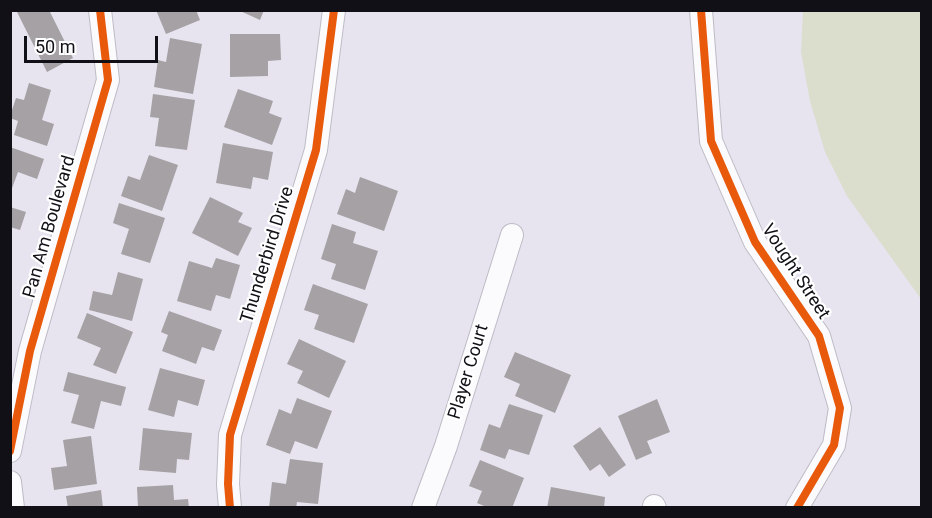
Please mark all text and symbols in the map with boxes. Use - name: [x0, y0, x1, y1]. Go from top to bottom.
- scale bar: [27, 24, 160, 62]
- text: 50 m: [35, 36, 75, 57]
- street label: Pan Am Boulevard: [19, 153, 81, 301]
- street label: Thunderbird Drive: [237, 184, 299, 326]
- street label: Vought Street: [756, 220, 834, 324]
- street label: Player Court: [444, 322, 494, 422]

